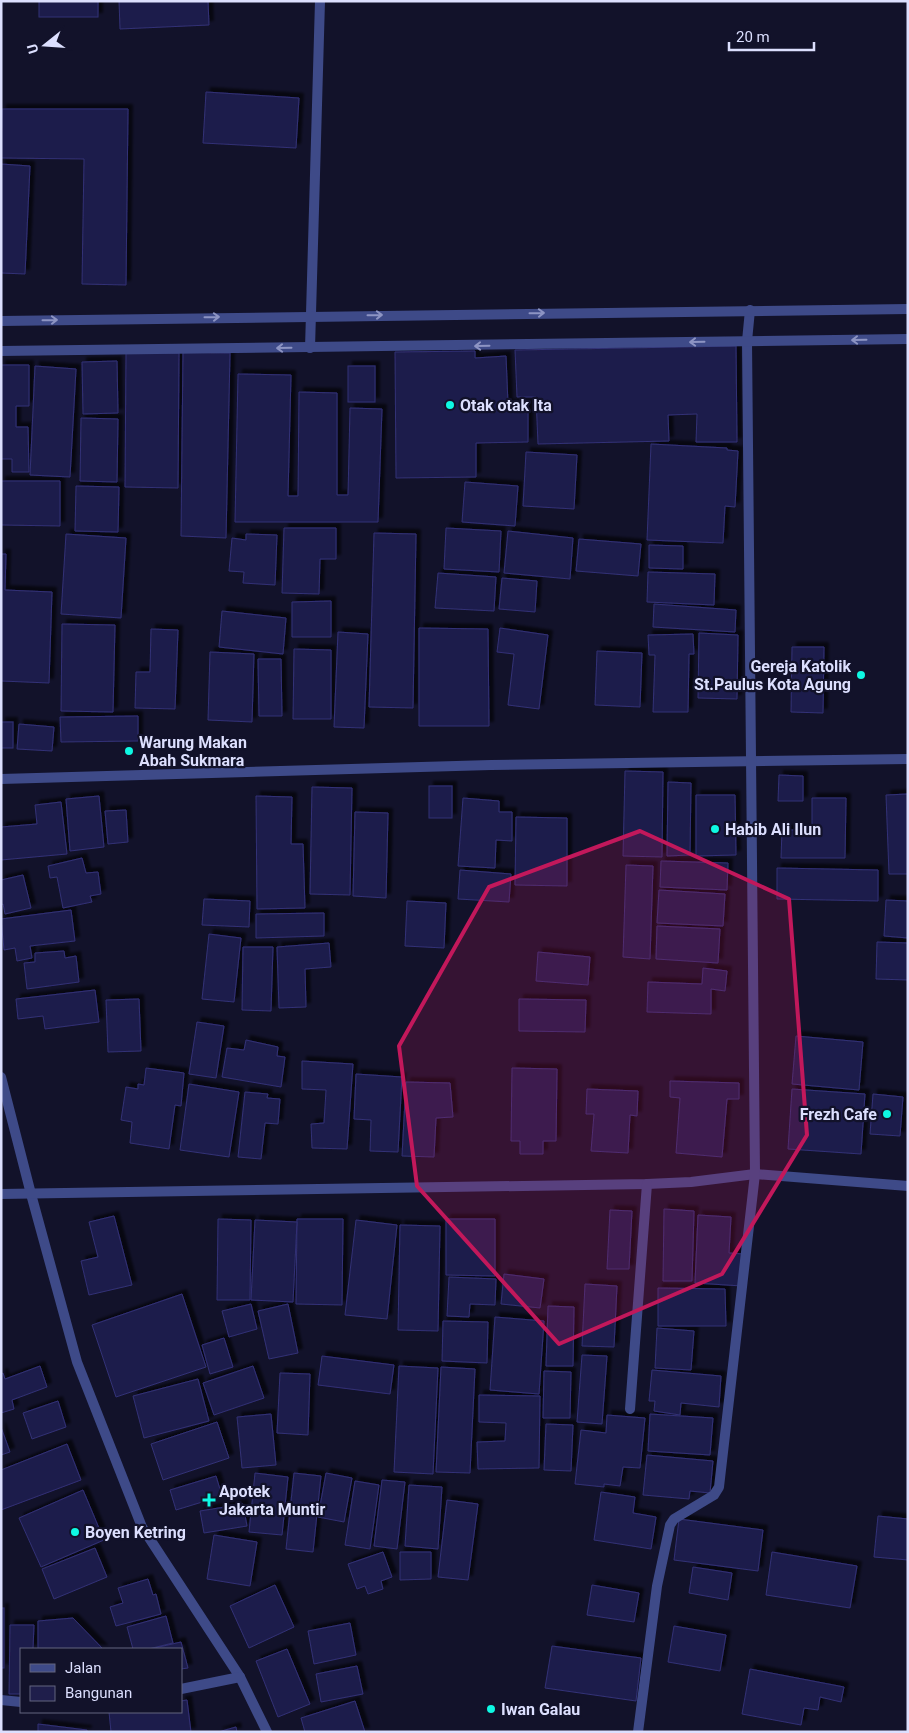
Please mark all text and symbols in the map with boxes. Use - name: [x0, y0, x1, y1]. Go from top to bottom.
- north arrow: [20, 20, 70, 70]
- scale bar: [729, 20, 814, 52]
- text: 20 m: [736, 28, 770, 46]
- text: U: [24, 42, 42, 56]
- one-way arrow: [529, 308, 545, 317]
- one-way arrow: [366, 310, 383, 320]
- one-way arrow: [204, 312, 220, 322]
- one-way arrow: [42, 315, 58, 325]
- one-way arrow: [851, 335, 868, 345]
- one-way arrow: [689, 337, 705, 347]
- one-way arrow: [474, 341, 490, 350]
- one-way arrow: [276, 344, 292, 353]
- place label: Otak otak Ita: [460, 396, 552, 415]
- marker: Otak otak Ita: [444, 399, 456, 411]
- place label: Gereja Katolik St.Paulus Kota Agung: [694, 657, 851, 694]
- marker: Gereja Katolik St.Paulus Kota Agung: [855, 669, 867, 681]
- place label: Warung Makan Abah Sukmara: [139, 733, 247, 770]
- marker: Warung Makan Abah Sukmara: [123, 745, 135, 757]
- place label: Habib Ali Ilun: [725, 820, 821, 839]
- marker: Habib Ali Ilun: [709, 823, 721, 835]
- place label: Frezh Cafe: [800, 1105, 877, 1124]
- marker: Frezh Cafe: [881, 1108, 893, 1120]
- place label: Apotek Jakarta Muntir: [219, 1482, 325, 1519]
- marker: Apotek Jakarta Muntir: [203, 1494, 215, 1506]
- place label: Boyen Ketring: [85, 1523, 186, 1542]
- marker: Boyen Ketring: [69, 1526, 81, 1538]
- legend: [20, 1648, 182, 1713]
- text: Jalan: [65, 1659, 102, 1677]
- text: Bangunan: [65, 1684, 132, 1702]
- place label: Iwan Galau: [501, 1700, 580, 1719]
- marker: Iwan Galau: [485, 1703, 497, 1715]

